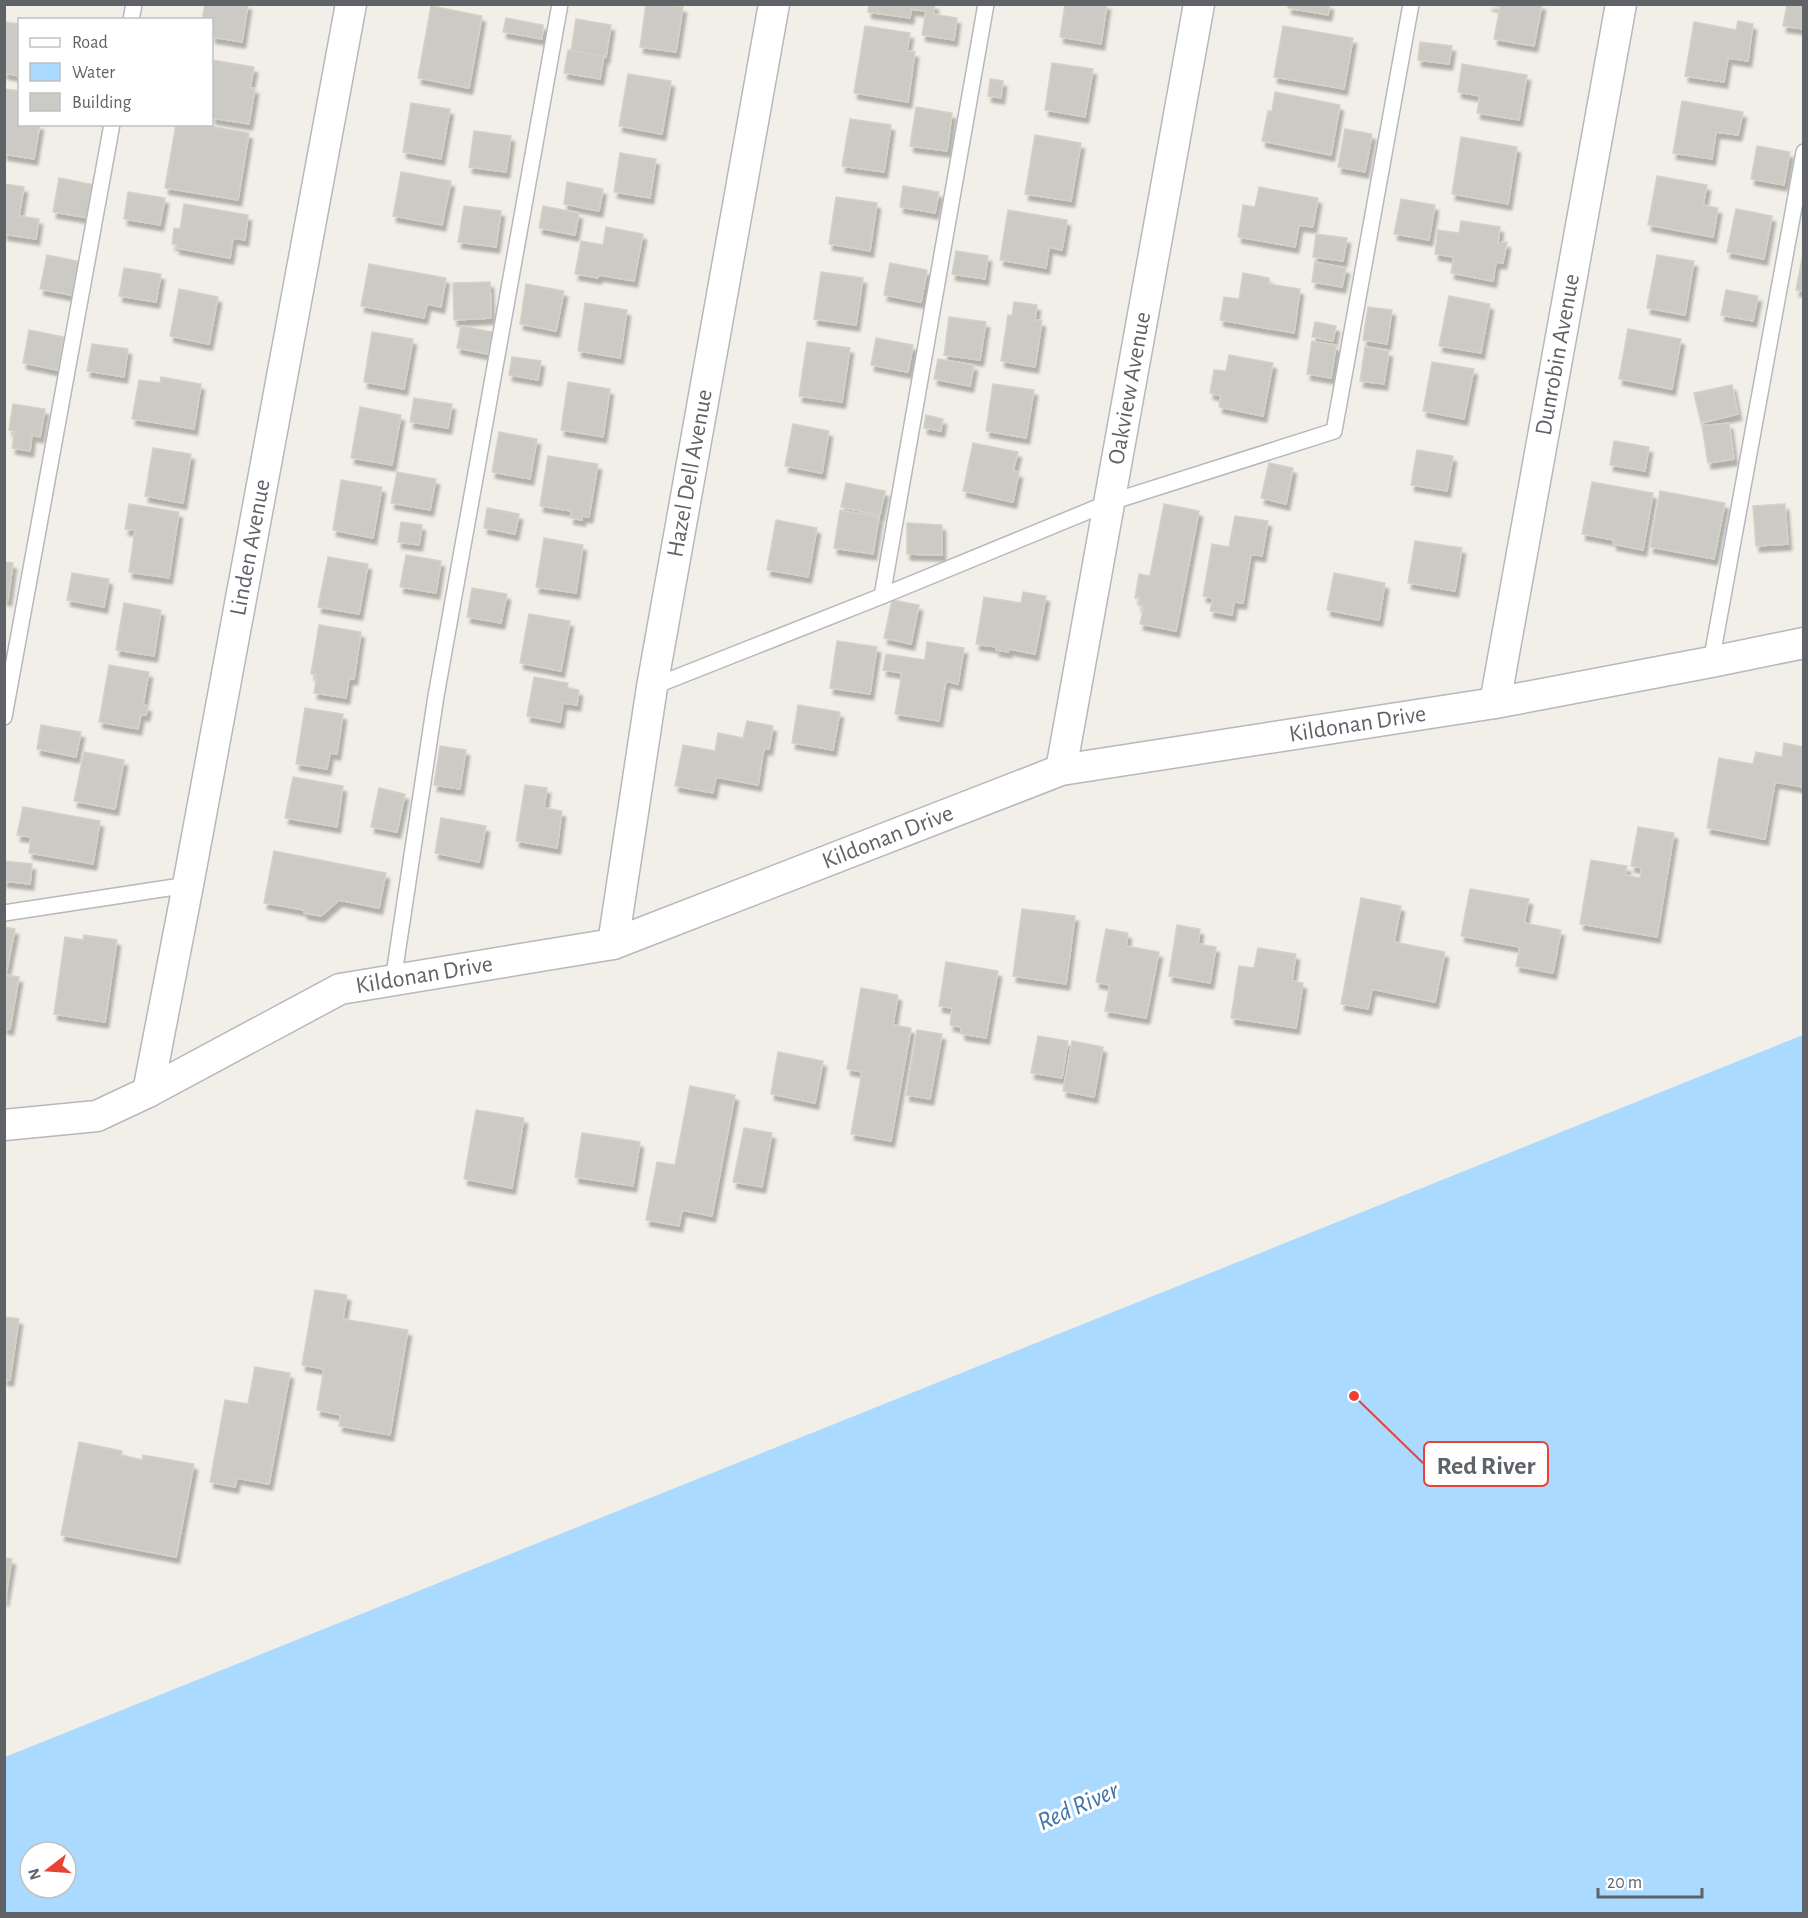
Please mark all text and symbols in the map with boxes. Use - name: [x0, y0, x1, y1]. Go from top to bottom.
- legend: [18, 18, 213, 126]
- text: Road: [72, 34, 108, 52]
- text: Water: [72, 64, 115, 82]
- text: Building: [72, 94, 132, 112]
- street label: Dunrobin Avenue: [1531, 272, 1584, 437]
- street label: Oakview Avenue: [1104, 310, 1155, 466]
- street label: Hazel Dell Avenue: [663, 388, 717, 559]
- street label: Linden Avenue: [226, 477, 275, 618]
- street label: Kildonan Drive: [1287, 702, 1428, 747]
- street label: Kildonan Drive: [819, 801, 957, 874]
- street label: Kildonan Drive: [354, 952, 494, 998]
- callout: Red River: [1424, 1442, 1548, 1486]
- text: Red River: [1436, 1453, 1536, 1479]
- water label: Red River: [1034, 1776, 1124, 1835]
- north arrow: [18, 1840, 78, 1900]
- scale bar: [1598, 1861, 1702, 1899]
- text: N: [25, 1866, 44, 1882]
- text: 20 m: [1607, 1874, 1642, 1892]

